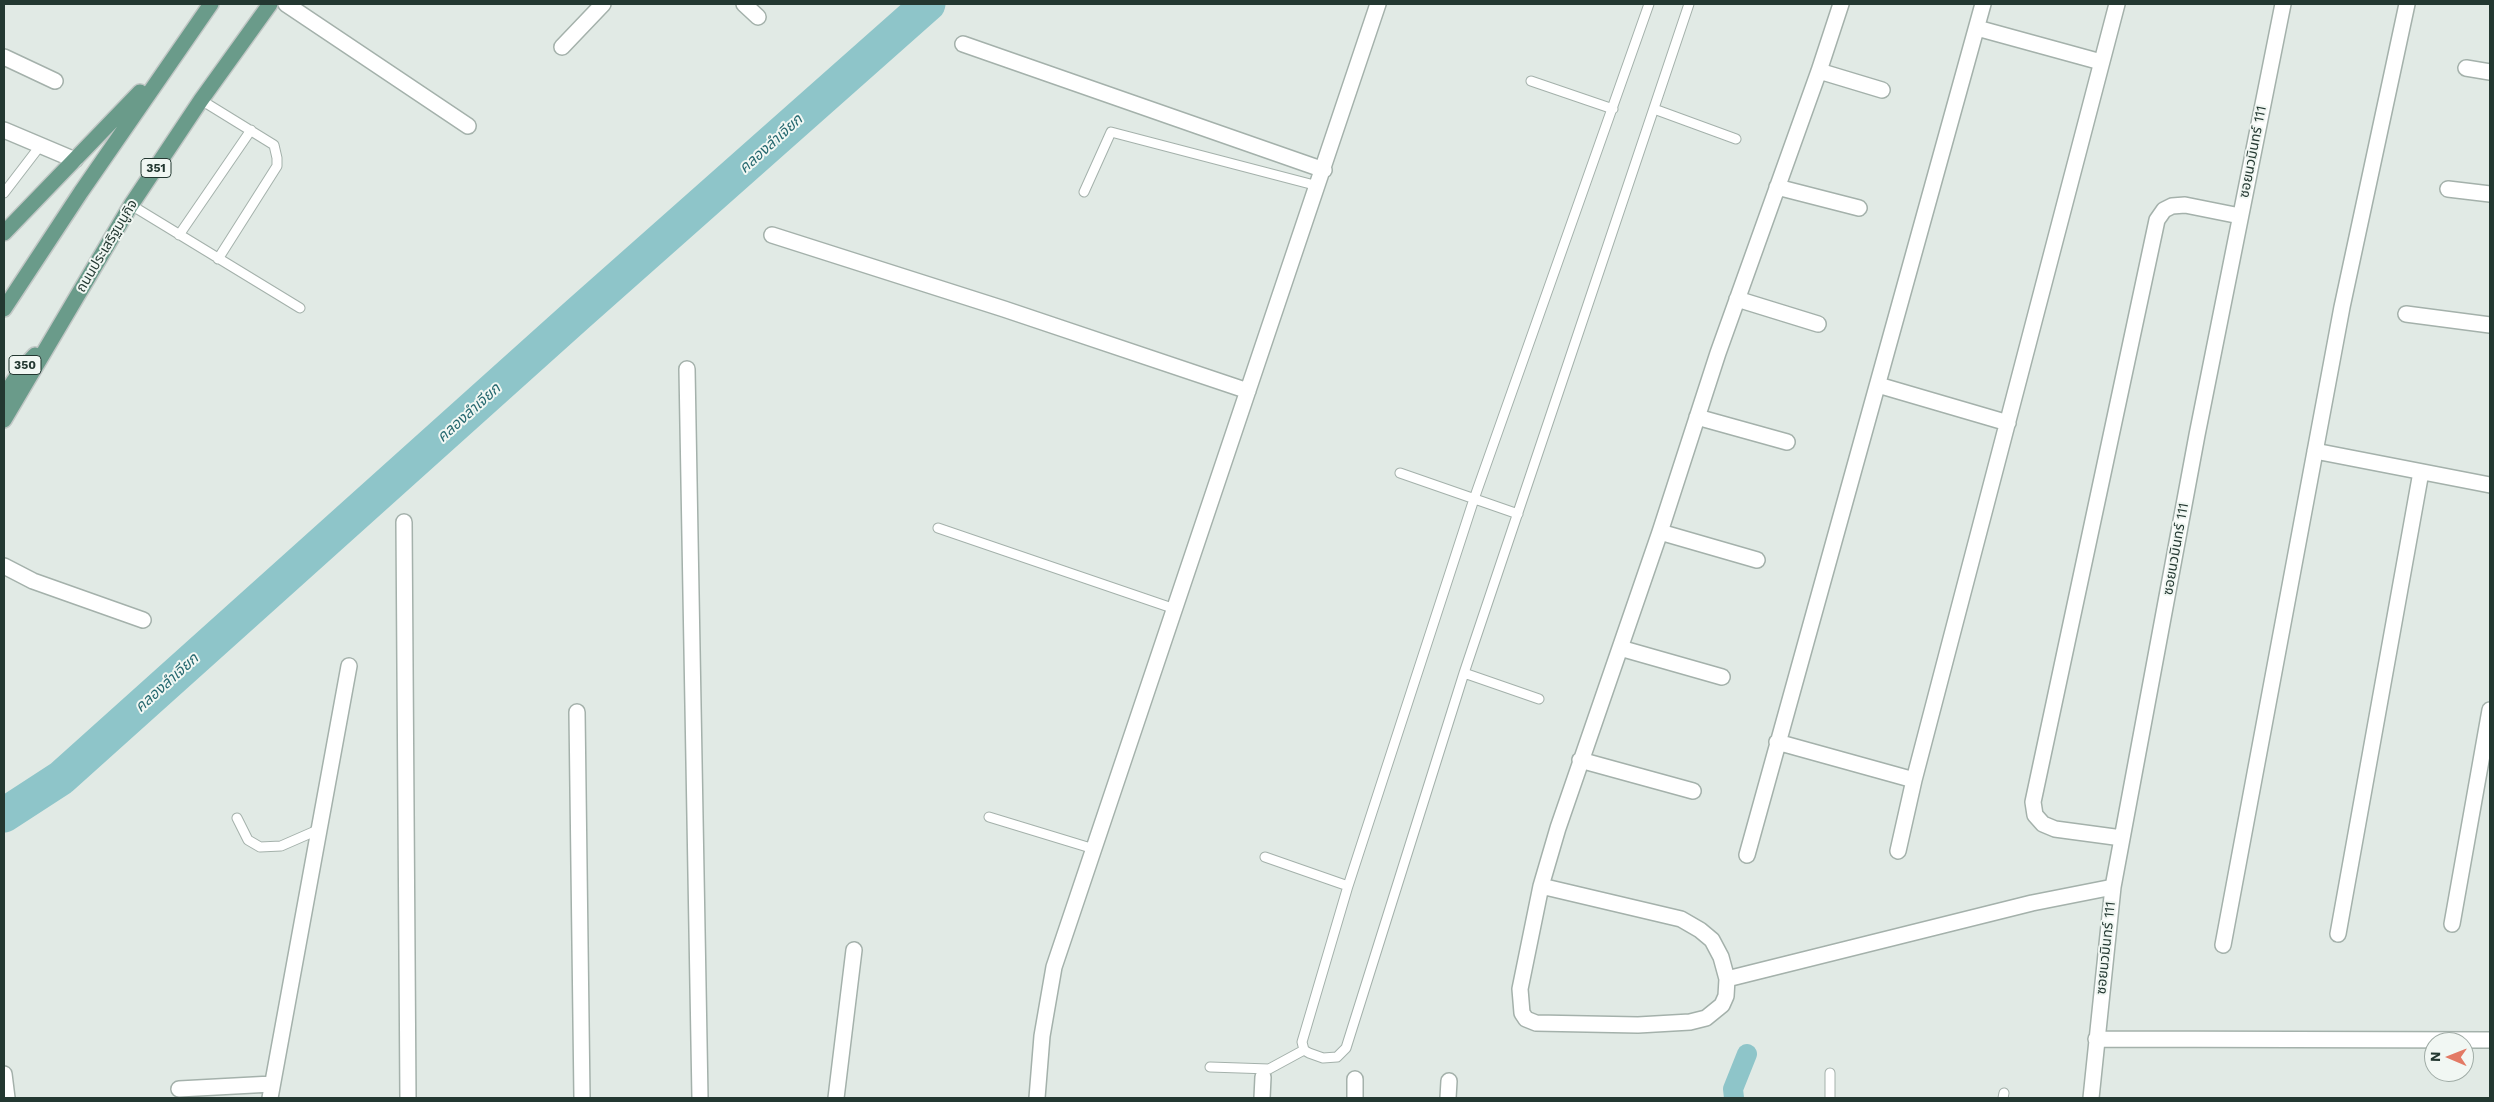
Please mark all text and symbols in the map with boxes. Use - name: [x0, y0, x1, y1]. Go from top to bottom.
- street label: ซอยนวมินทร์ 111: [2236, 105, 2270, 199]
- water label: คลองลำเจียก: [736, 111, 806, 177]
- road number: 351: [141, 158, 171, 178]
- street label: ถนนประเสริฐมนูกิจ: [73, 197, 141, 295]
- road number: 350: [9, 356, 41, 374]
- water label: คลองลำเจียก: [434, 380, 504, 446]
- street label: ซอยนวมินทร์ 111: [2160, 502, 2192, 596]
- water label: คลองลำเจียก: [132, 650, 202, 716]
- street label: ซอยนวมินทร์ 111: [2093, 901, 2119, 995]
- north arrow: [2424, 1032, 2474, 1082]
- text: N: [2427, 1051, 2443, 1062]

